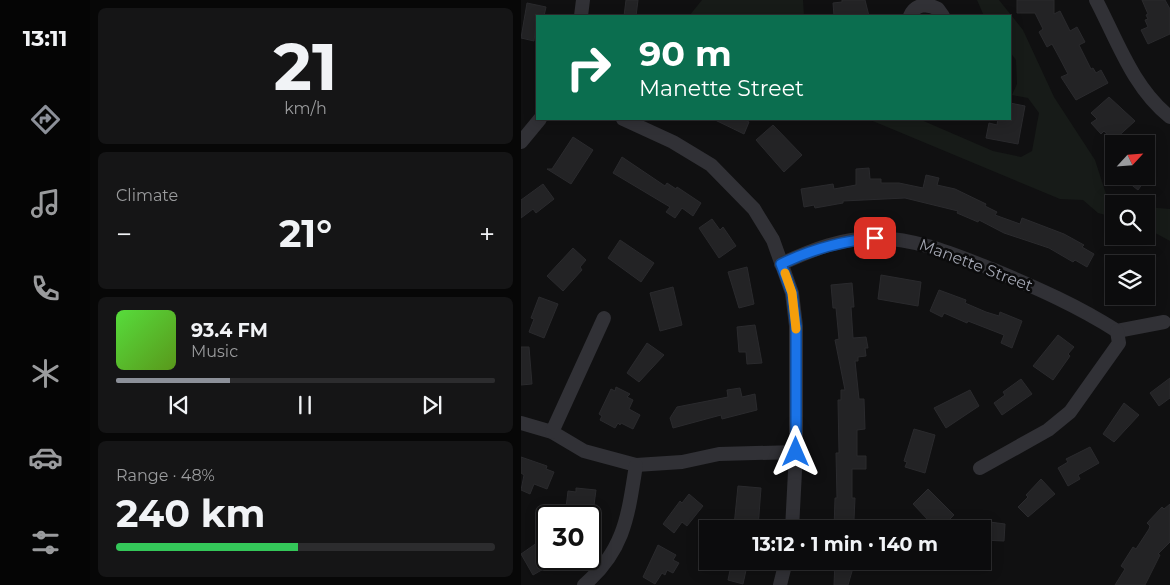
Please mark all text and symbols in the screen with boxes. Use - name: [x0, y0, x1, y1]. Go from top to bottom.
- text: 13:11: [23, 25, 67, 52]
- text: 21: [274, 27, 337, 106]
- text: 90 m: [639, 32, 732, 75]
- icon: right: [556, 35, 621, 100]
- text: Manette Street: [639, 75, 804, 102]
- text: km/h: [284, 99, 327, 118]
- icon: directions: [28, 102, 63, 137]
- north arrow: [1105, 135, 1155, 185]
- map controls: [1105, 135, 1155, 305]
- icon: music: [28, 186, 63, 221]
- text: Climate: [116, 186, 178, 205]
- button: search: [1105, 195, 1155, 245]
- text: 21°: [279, 210, 332, 257]
- text: −: [116, 217, 132, 251]
- text: +: [479, 217, 495, 251]
- pin: [854, 217, 896, 259]
- icon: arrive: [861, 224, 889, 252]
- street label: Manette Street: [917, 235, 1036, 296]
- button: layers: [1105, 255, 1155, 305]
- icon: phone: [28, 271, 63, 306]
- text: 93.4 FM: [191, 319, 268, 342]
- text: Music: [191, 342, 238, 361]
- icon: climate: [28, 356, 63, 391]
- icon: previous: [165, 391, 193, 419]
- icon: pause: [291, 391, 319, 419]
- icon: next: [418, 391, 446, 419]
- position arrow: [769, 425, 821, 477]
- icon: car: [28, 440, 63, 475]
- text: Range · 48%: [116, 466, 215, 485]
- text: 240 km: [116, 490, 265, 537]
- speed limit sign: 30: [536, 505, 601, 570]
- icon: filters: [28, 525, 63, 560]
- text: 13:12 · 1 min · 140 m: [752, 533, 938, 556]

